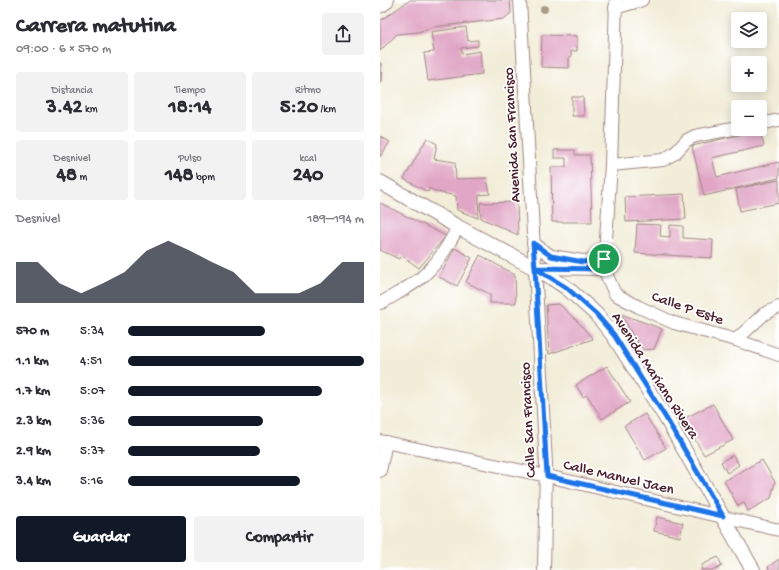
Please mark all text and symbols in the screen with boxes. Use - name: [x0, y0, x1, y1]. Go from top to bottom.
- map controls: [731, 12, 767, 136]
- button: layers: [731, 12, 767, 48]
- button: share: [322, 13, 364, 55]
- text: Carrera matutina: [16, 14, 176, 40]
- text: 09:00 · 6 × 570 m: [16, 42, 111, 57]
- button: +: [731, 56, 767, 92]
- street label: Avenida San Francisco: [500, 67, 526, 203]
- text: Distancia: [51, 85, 93, 97]
- text: Tiempo: [174, 85, 206, 97]
- text: Ritmo: [295, 85, 321, 97]
- text: 3.42: [46, 97, 82, 120]
- text: 18:14: [169, 97, 211, 120]
- text: 5:20: [280, 97, 318, 120]
- button: −: [731, 100, 767, 136]
- text: km: [82, 104, 98, 116]
- text: /km: [318, 104, 336, 116]
- text: Desnivel: [53, 153, 91, 165]
- text: Pulso: [178, 153, 202, 165]
- text: kcal: [299, 153, 317, 165]
- text: 48: [57, 165, 77, 188]
- text: 148: [165, 165, 193, 188]
- text: 240: [293, 165, 323, 188]
- text: m: [77, 172, 87, 184]
- text: bpm: [193, 172, 215, 184]
- text: Desnivel: [16, 212, 60, 227]
- text: 189–194 m: [307, 212, 364, 227]
- pin: [587, 242, 621, 276]
- icon: arrive: [593, 248, 615, 270]
- street label: Calle P Este: [649, 288, 726, 330]
- street label: Avenida Mariano Rivera: [607, 309, 702, 443]
- text: 570 m: [16, 324, 49, 339]
- text: 5:34: [80, 324, 104, 339]
- text: 1.1 km: [16, 354, 49, 369]
- text: 4:51: [80, 354, 102, 369]
- street label: Calle San Francisco: [517, 362, 541, 478]
- text: 1.7 km: [16, 384, 50, 399]
- text: 5:07: [80, 384, 105, 399]
- text: 2.3 km: [16, 414, 51, 429]
- text: 5:36: [80, 414, 104, 429]
- text: 2.9 km: [16, 444, 51, 459]
- text: 5:37: [80, 444, 104, 459]
- street label: Calle Manuel Jaen: [561, 456, 676, 499]
- text: 3.4 km: [16, 474, 51, 489]
- text: 5:16: [80, 474, 103, 489]
- button: Guardar: [16, 516, 186, 562]
- button: Compartir: [194, 516, 364, 562]

